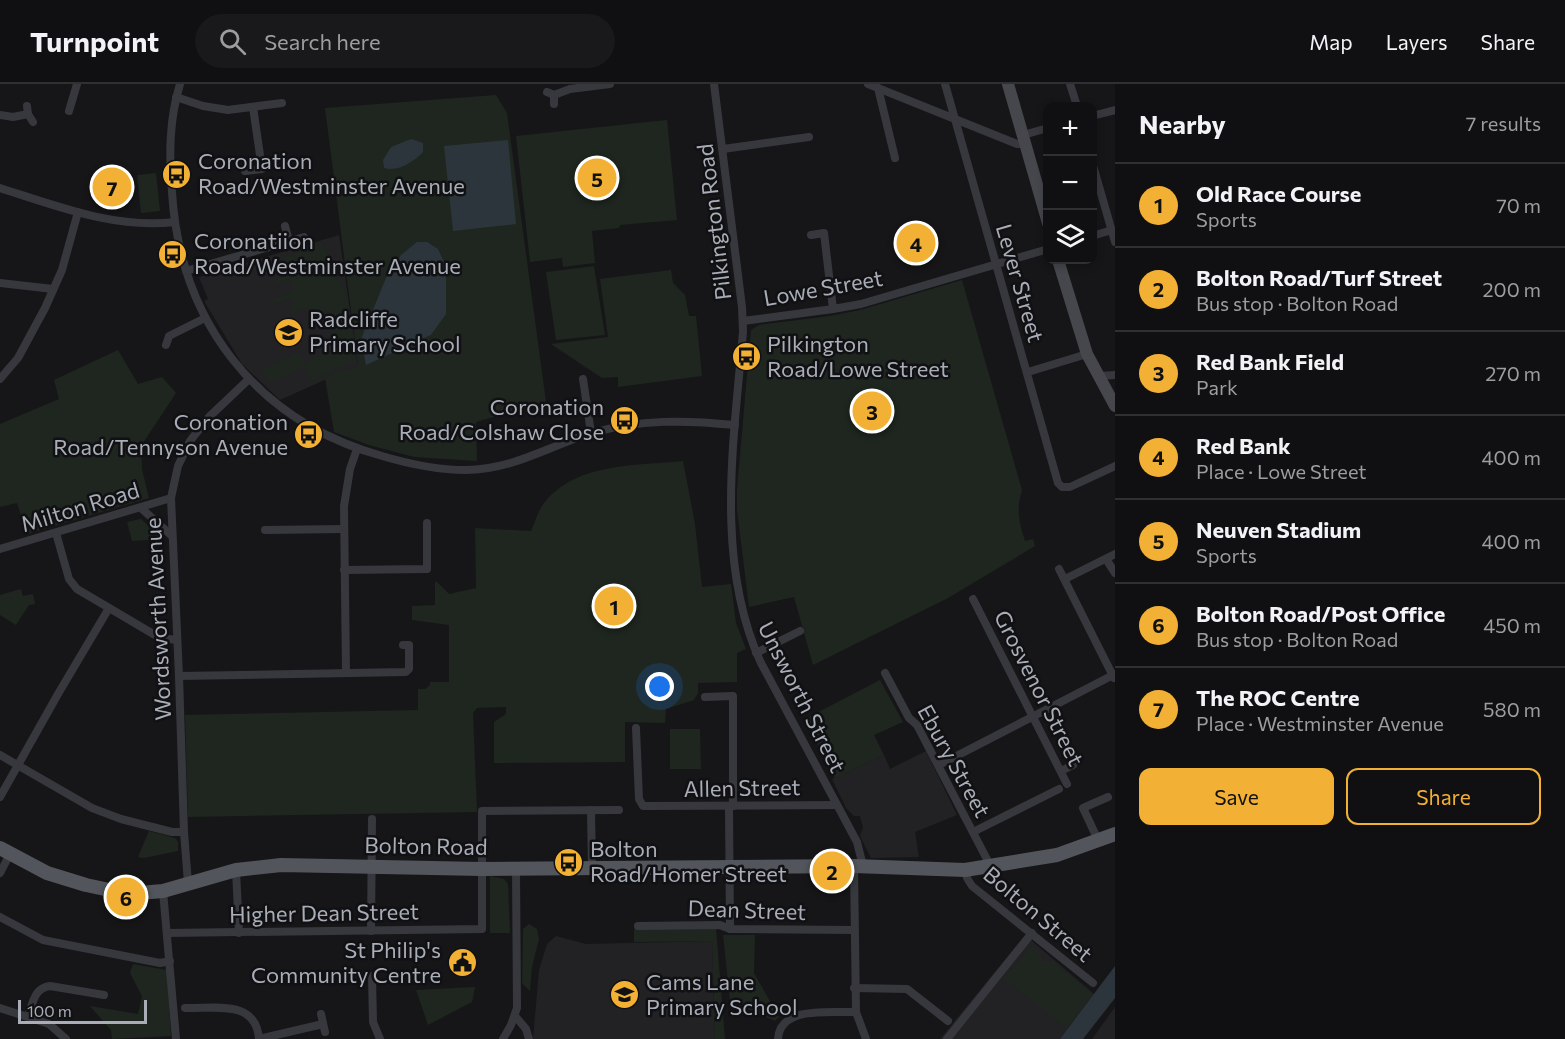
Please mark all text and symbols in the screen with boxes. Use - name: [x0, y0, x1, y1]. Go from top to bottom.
- search box: [195, 14, 615, 68]
- text: Turnpoint: [30, 24, 159, 58]
- icon: search: [216, 25, 249, 58]
- text: Search here: [264, 28, 381, 55]
- text: Map: [1309, 29, 1353, 54]
- text: Layers: [1386, 29, 1448, 54]
- text: Share: [1481, 29, 1535, 54]
- map controls: [1043, 102, 1097, 264]
- button: +: [1043, 102, 1097, 156]
- text: Nearby: [1139, 108, 1226, 139]
- text: 7 results: [1466, 111, 1541, 135]
- street label: Pilkington Road: [691, 142, 736, 302]
- place label: Coronation Road/Westminster Avenue: [198, 147, 465, 199]
- pin: 5: [578, 156, 616, 200]
- button: −: [1043, 156, 1097, 210]
- bus stop icon: Coronation Road/Westminster Avenue: [161, 158, 193, 190]
- pin: 7: [92, 164, 132, 210]
- text: Old Race Course: [1196, 180, 1361, 207]
- text: 1: [1154, 193, 1163, 217]
- text: 70 m: [1496, 193, 1541, 217]
- text: Sports: [1196, 207, 1257, 231]
- button: layers: [1043, 210, 1097, 264]
- pin: 4: [896, 220, 936, 266]
- street label: Lever Street: [991, 221, 1050, 345]
- place label: Coronatiion Road/Westminster Avenue: [194, 227, 461, 279]
- bus stop icon: Coronatiion Road/Westminster Avenue: [157, 238, 189, 270]
- street label: Lowe Street: [761, 264, 885, 311]
- text: Bolton Road/Turf Street: [1196, 264, 1442, 291]
- text: 2: [1153, 277, 1164, 301]
- text: 200 m: [1483, 277, 1541, 301]
- text: Bus stop · Bolton Road: [1196, 291, 1398, 315]
- place label: Radcliffe Primary School: [309, 305, 461, 357]
- school or university icon: Radcliffe Primary School: [272, 316, 304, 348]
- place label: Pilkington Road/Lowe Street: [767, 330, 949, 382]
- bus stop icon: Pilkington Road/Lowe Street: [730, 341, 762, 373]
- text: Red Bank Field: [1196, 348, 1344, 375]
- text: 3: [1153, 361, 1164, 385]
- text: 270 m: [1485, 361, 1541, 385]
- text: Park: [1196, 375, 1238, 399]
- pin: 3: [852, 388, 892, 434]
- place label: Coronation Road/Colshaw Close: [399, 393, 604, 445]
- bus stop icon: Coronation Road/Colshaw Close: [609, 404, 641, 436]
- place label: Coronation Road/Tennyson Avenue: [53, 408, 288, 460]
- bus stop icon: Coronation Road/Tennyson Avenue: [293, 419, 325, 451]
- text: Red Bank: [1196, 432, 1291, 459]
- text: 4: [1152, 445, 1165, 469]
- text: 400 m: [1482, 445, 1541, 469]
- text: Place · Lowe Street: [1196, 459, 1367, 483]
- street label: Milton Road: [17, 476, 142, 537]
- text: Neuven Stadium: [1196, 516, 1361, 543]
- street label: Wordsworth Avenue: [139, 517, 176, 721]
- text: 5: [1153, 529, 1164, 553]
- text: 400 m: [1482, 529, 1541, 553]
- text: Sports: [1196, 543, 1257, 567]
- pin: 1: [594, 584, 634, 628]
- text: Bolton Road/Post Office: [1196, 600, 1445, 627]
- street label: Grosvenor Street: [989, 606, 1090, 770]
- text: 6: [1152, 613, 1165, 637]
- text: 450 m: [1483, 613, 1541, 637]
- street label: Unsworth Street: [753, 617, 852, 777]
- text: Bus stop · Bolton Road: [1196, 627, 1398, 651]
- your location: [645, 672, 674, 701]
- text: The ROC Centre: [1196, 684, 1360, 711]
- text: 7: [1153, 697, 1164, 721]
- text: 580 m: [1483, 697, 1541, 721]
- street label: Ebury Street: [912, 700, 997, 822]
- text: Place · Westminster Avenue: [1196, 711, 1444, 735]
- button: Save: [1139, 768, 1334, 825]
- button: Share: [1346, 768, 1541, 825]
- street label: Allen Street: [683, 773, 801, 802]
- street label: Bolton Road: [364, 831, 488, 860]
- place label: Bolton Road/Homer Street: [590, 835, 787, 887]
- bus stop icon: Bolton Road/Homer Street: [553, 846, 585, 878]
- pin: 2: [812, 848, 852, 894]
- street label: Bolton Street: [978, 860, 1098, 967]
- pin: 6: [106, 874, 146, 920]
- street label: Dean Street: [687, 894, 807, 925]
- street label: Higher Dean Street: [229, 897, 419, 928]
- place label: St Philip's Community Centre: [251, 936, 441, 988]
- public building icon: St Philip's Community Centre: [446, 947, 478, 979]
- place label: Cams Lane Primary School: [646, 968, 798, 1020]
- school or university icon: Cams Lane Primary School: [609, 979, 641, 1011]
- scale bar: [18, 997, 147, 1024]
- text: 100 m: [27, 1001, 72, 1020]

